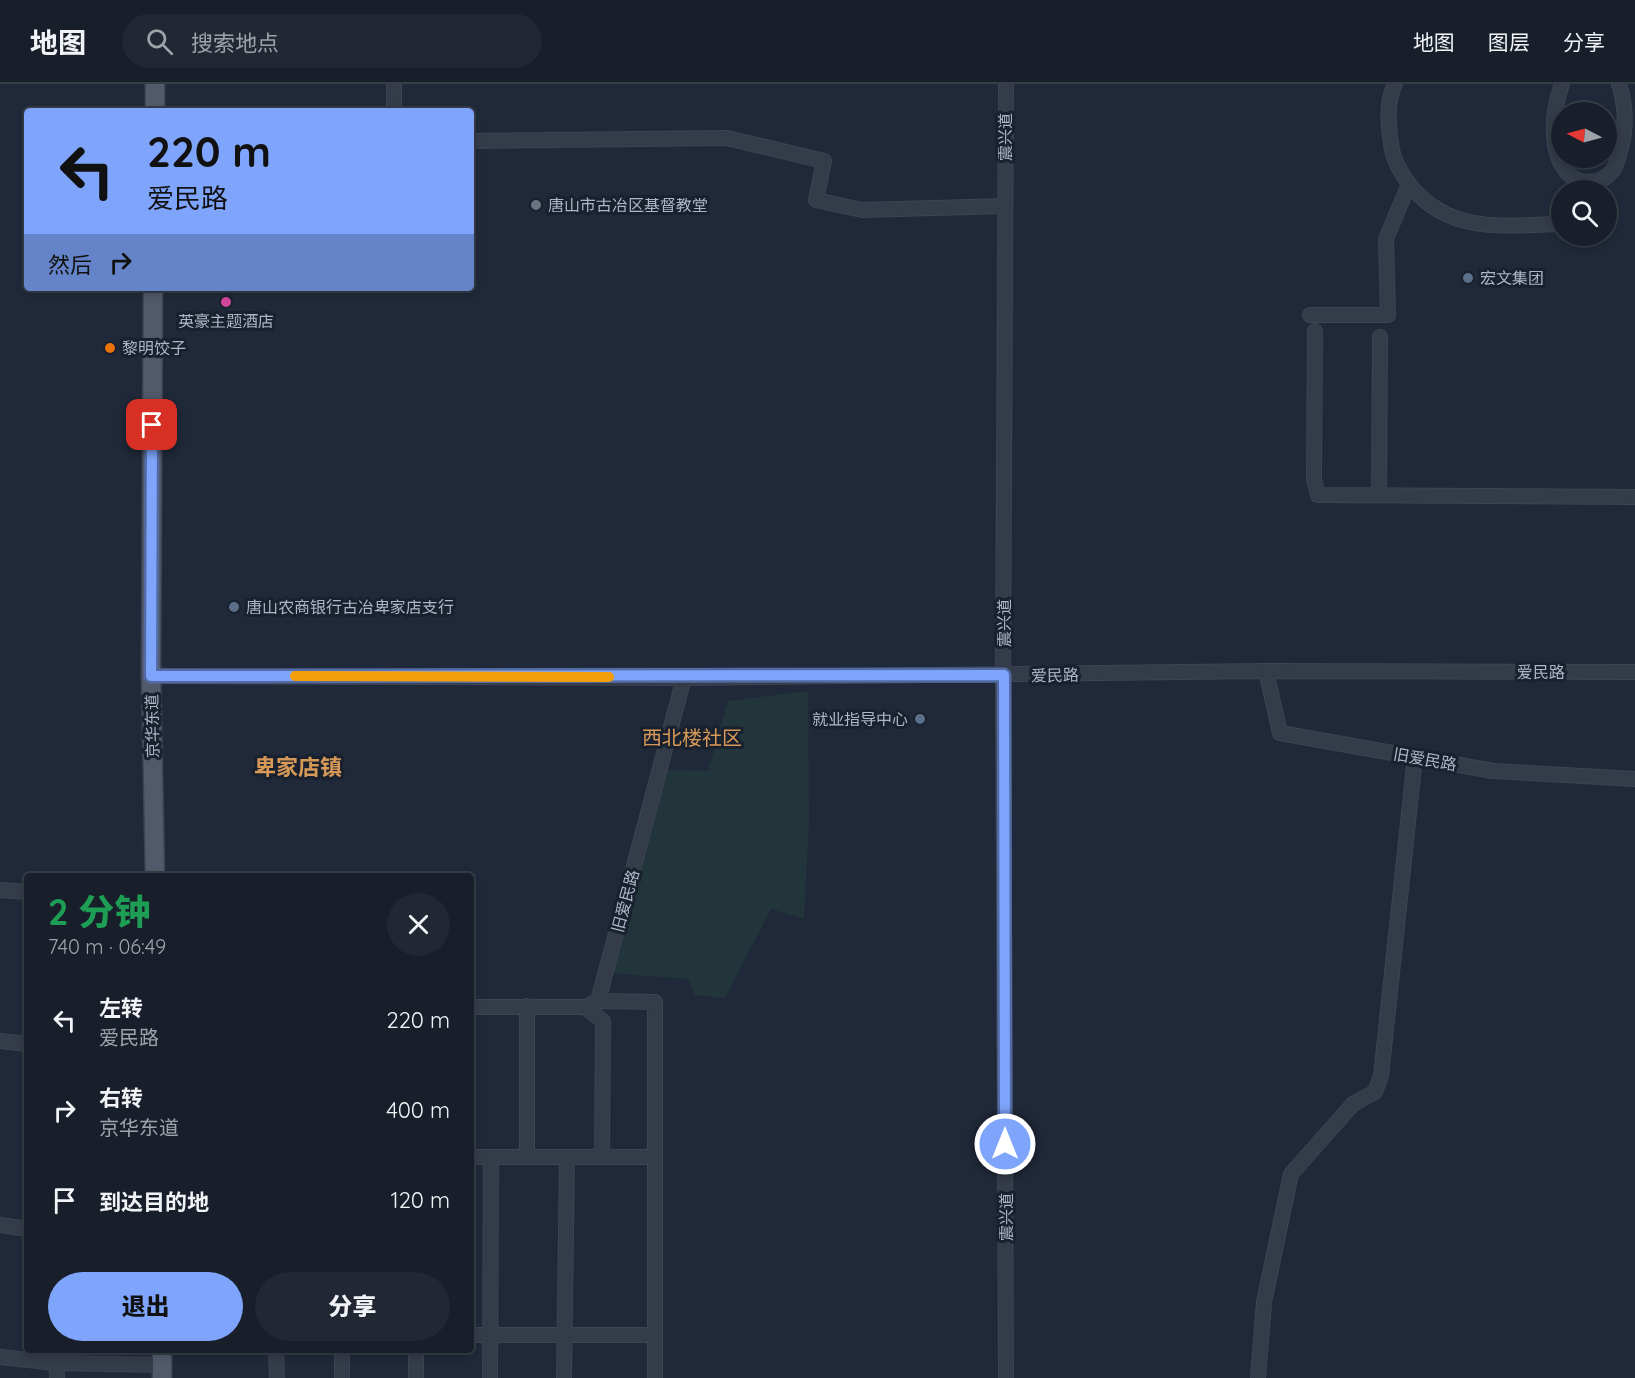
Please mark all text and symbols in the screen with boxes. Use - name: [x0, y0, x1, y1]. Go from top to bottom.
- search box: [122, 14, 542, 68]
- text: 地图: [30, 25, 86, 60]
- icon: search: [143, 25, 176, 58]
- text: 搜索地点: [191, 29, 279, 57]
- text: 地图: [1413, 29, 1455, 55]
- text: 图层: [1488, 29, 1530, 55]
- text: 分享: [1563, 29, 1605, 55]
- north arrow: [1551, 102, 1617, 168]
- map controls: [1551, 102, 1617, 246]
- street label: 震兴道: [995, 113, 1015, 161]
- text: 220 m: [147, 125, 271, 178]
- icon: left: [48, 132, 126, 210]
- button: search: [1551, 180, 1617, 246]
- text: 爱民路: [147, 181, 228, 215]
- place label: 唐山市古冶区基督教堂: [548, 195, 708, 215]
- marker: 唐山市古冶区基督教堂: [529, 198, 543, 212]
- icon: right: [104, 246, 137, 279]
- text: 然后: [48, 251, 92, 279]
- place label: 宏文集团: [1480, 268, 1544, 288]
- marker: 宏文集团: [1461, 271, 1475, 285]
- marker: 英豪主题酒店: [219, 295, 233, 309]
- place label: 英豪主题酒店: [178, 311, 274, 331]
- place label: 黎明饺子: [122, 338, 186, 358]
- marker: 黎明饺子: [103, 341, 117, 355]
- pin: [126, 399, 177, 450]
- icon: arrive: [135, 408, 168, 441]
- place label: 唐山农商银行古冶卑家店支行: [246, 597, 454, 617]
- street label: 震兴道: [994, 599, 1014, 647]
- marker: 唐山农商银行古冶卑家店支行: [227, 600, 241, 614]
- street label: 爱民路: [1517, 662, 1565, 682]
- street label: 爱民路: [1031, 665, 1079, 685]
- street label: 京华东道: [141, 694, 163, 758]
- place label: 就业指导中心: [812, 709, 908, 729]
- marker: 就业指导中心: [913, 712, 927, 726]
- district label: 西北楼社区: [642, 725, 742, 750]
- street label: 旧爱民路: [1392, 744, 1458, 774]
- district label: 卑家店镇: [254, 753, 342, 781]
- street label: 旧爱民路: [607, 867, 643, 935]
- text: 2 分钟: [48, 889, 151, 934]
- button: close: [387, 893, 450, 956]
- text: 740 m · 06:49: [48, 934, 166, 959]
- text: 左转: [99, 994, 143, 1022]
- icon: left: [48, 1004, 81, 1037]
- text: 220 m: [386, 1006, 450, 1034]
- text: 爱民路: [99, 1025, 159, 1050]
- text: 右转: [99, 1084, 143, 1112]
- icon: right: [48, 1094, 81, 1127]
- text: 400 m: [386, 1096, 450, 1124]
- position arrow: [973, 1112, 1037, 1176]
- text: 京华东道: [99, 1115, 179, 1140]
- icon: arrive: [48, 1184, 81, 1217]
- text: 120 m: [391, 1186, 450, 1214]
- text: 到达目的地: [99, 1188, 209, 1216]
- street label: 震兴道: [996, 1193, 1016, 1241]
- button: 退出: [48, 1272, 243, 1341]
- button: 分享: [255, 1272, 450, 1341]

